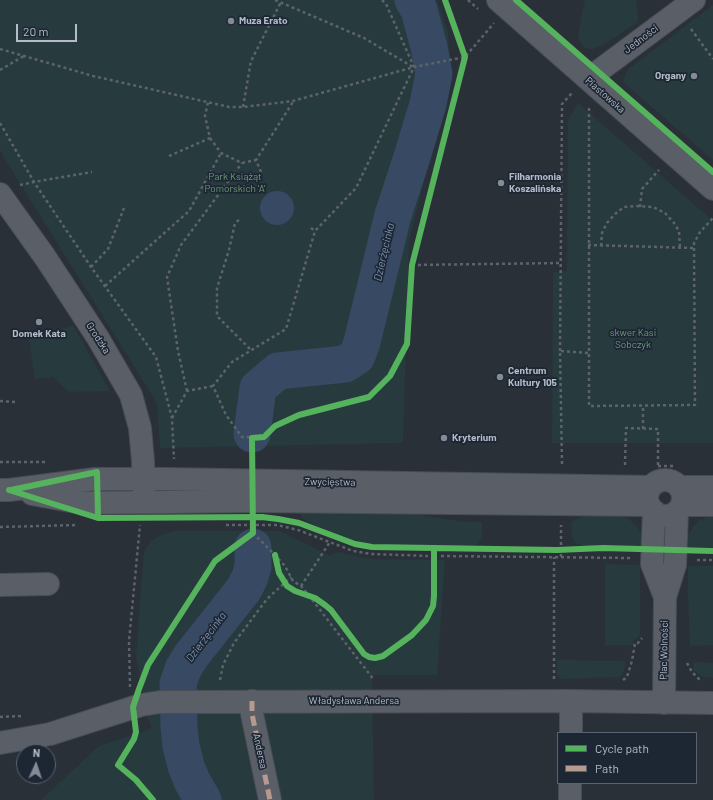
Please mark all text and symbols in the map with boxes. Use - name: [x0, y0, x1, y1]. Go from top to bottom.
- place label: Muza Erato: [239, 15, 288, 27]
- scale bar: [18, 16, 79, 42]
- marker: Muza Erato: [226, 16, 236, 26]
- street label: Jedności: [621, 22, 661, 56]
- text: 20 m: [23, 24, 49, 38]
- place label: Organy: [655, 70, 686, 82]
- marker: Organy: [689, 71, 699, 81]
- street label: Piastowska: [583, 74, 627, 116]
- park label: Park Książąt Pomorskich 'A': [205, 171, 265, 194]
- place label: Filharmonia Koszalińska: [509, 171, 561, 194]
- marker: Filharmonia Koszalińska: [496, 178, 506, 188]
- water label: Dzierżęcinka: [371, 222, 397, 282]
- marker: Domek Kata: [34, 317, 44, 327]
- street label: Grodzka: [83, 320, 113, 356]
- park label: skwer Kasi Sobczyk: [610, 327, 656, 350]
- place label: Domek Kata: [12, 328, 66, 340]
- place label: Centrum Kultury 105: [508, 365, 557, 388]
- marker: Centrum Kultury 105: [495, 372, 505, 382]
- place label: Kryterium: [452, 432, 497, 444]
- marker: Kryterium: [439, 433, 449, 443]
- street label: Zwycięstwa: [305, 476, 355, 488]
- water label: Dzierżęcinka: [183, 609, 229, 665]
- street label: Plac Wolności: [657, 620, 671, 680]
- street label: Władysława Andersa: [309, 695, 399, 707]
- street label: Andersa: [250, 732, 270, 770]
- legend: [557, 732, 697, 784]
- text: Cycle path: [595, 741, 649, 755]
- north arrow: [16, 744, 56, 784]
- text: N: [33, 746, 41, 759]
- text: Path: [595, 761, 619, 775]

